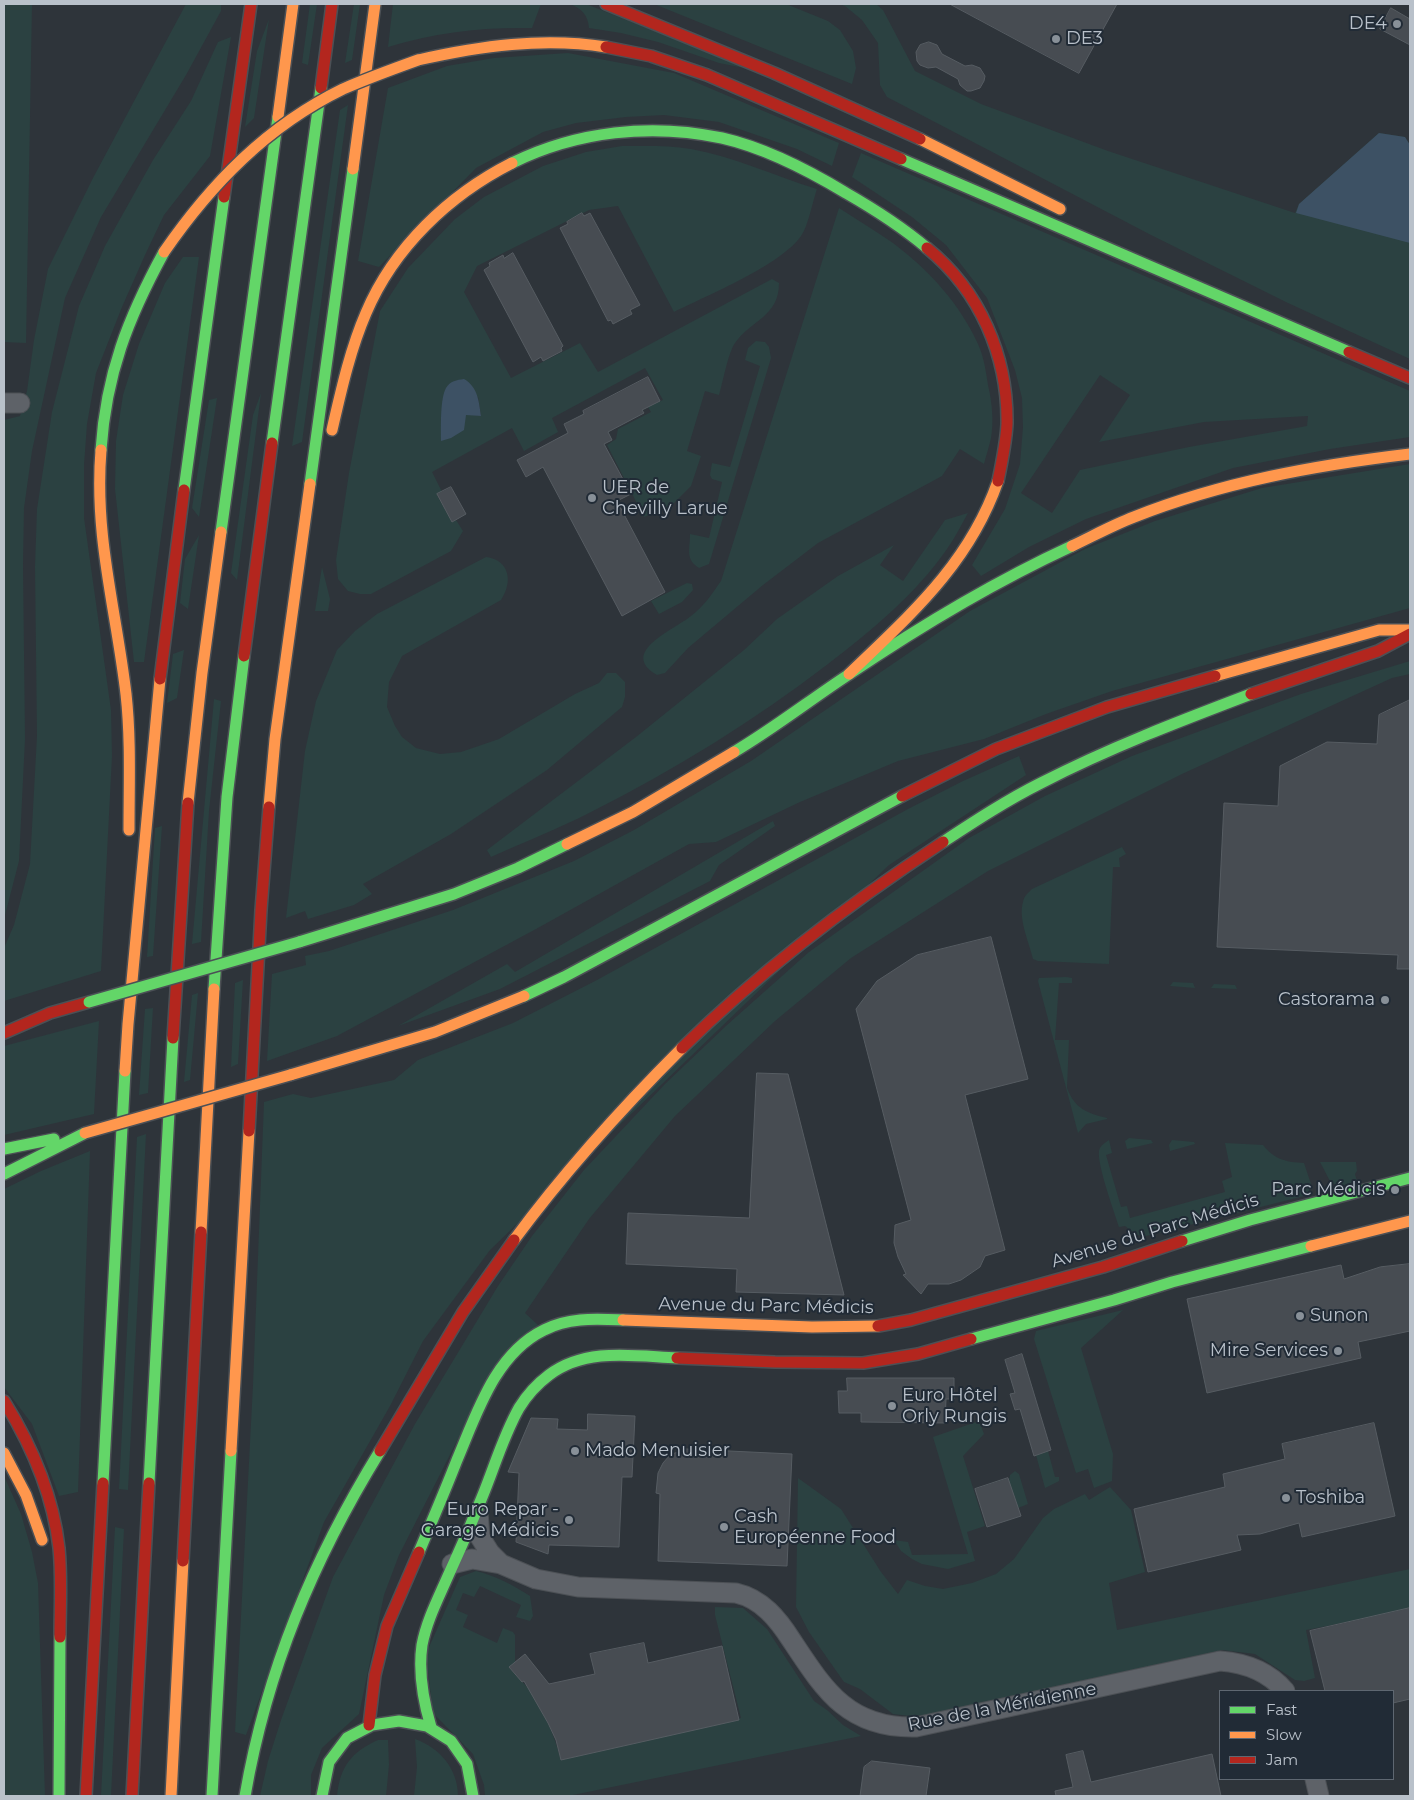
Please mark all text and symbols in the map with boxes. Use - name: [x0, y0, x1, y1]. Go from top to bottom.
- place label: DE4: [1349, 13, 1387, 35]
- marker: DE4: [1391, 18, 1403, 30]
- place label: DE3: [1066, 28, 1103, 50]
- marker: DE3: [1050, 33, 1062, 45]
- place label: UER de Chevilly Larue: [602, 477, 728, 520]
- marker: UER de Chevilly Larue: [586, 492, 598, 504]
- place label: Castorama: [1278, 989, 1375, 1011]
- marker: Castorama: [1379, 994, 1391, 1006]
- place label: Parc Médicis: [1271, 1179, 1385, 1201]
- marker: Parc Médicis: [1389, 1184, 1401, 1196]
- street label: Avenue du Parc Médicis: [1049, 1189, 1261, 1273]
- street label: Avenue du Parc Médicis: [658, 1293, 874, 1319]
- place label: Sunon: [1310, 1305, 1369, 1327]
- marker: Sunon: [1294, 1310, 1306, 1322]
- place label: Mire Services: [1210, 1340, 1328, 1362]
- marker: Mire Services: [1332, 1345, 1344, 1357]
- place label: Euro Hôtel Orly Rungis: [902, 1385, 1007, 1428]
- marker: Euro Hôtel Orly Rungis: [886, 1400, 898, 1412]
- place label: Mado Menuisier: [585, 1440, 730, 1462]
- marker: Mado Menuisier: [569, 1445, 581, 1457]
- place label: Toshiba: [1296, 1487, 1365, 1509]
- marker: Toshiba: [1280, 1492, 1292, 1504]
- place label: Euro Repar - Garage Médicis: [421, 1499, 559, 1542]
- place label: Cash Européenne Food: [734, 1506, 896, 1548]
- marker: Euro Repar - Garage Médicis: [563, 1514, 575, 1526]
- marker: Cash Européenne Food: [718, 1521, 730, 1533]
- street label: Rue de la Méridienne: [906, 1678, 1098, 1736]
- legend: [1219, 1690, 1394, 1780]
- text: Fast: [1266, 1700, 1297, 1719]
- text: Slow: [1266, 1725, 1302, 1744]
- text: Jam: [1266, 1750, 1298, 1769]

